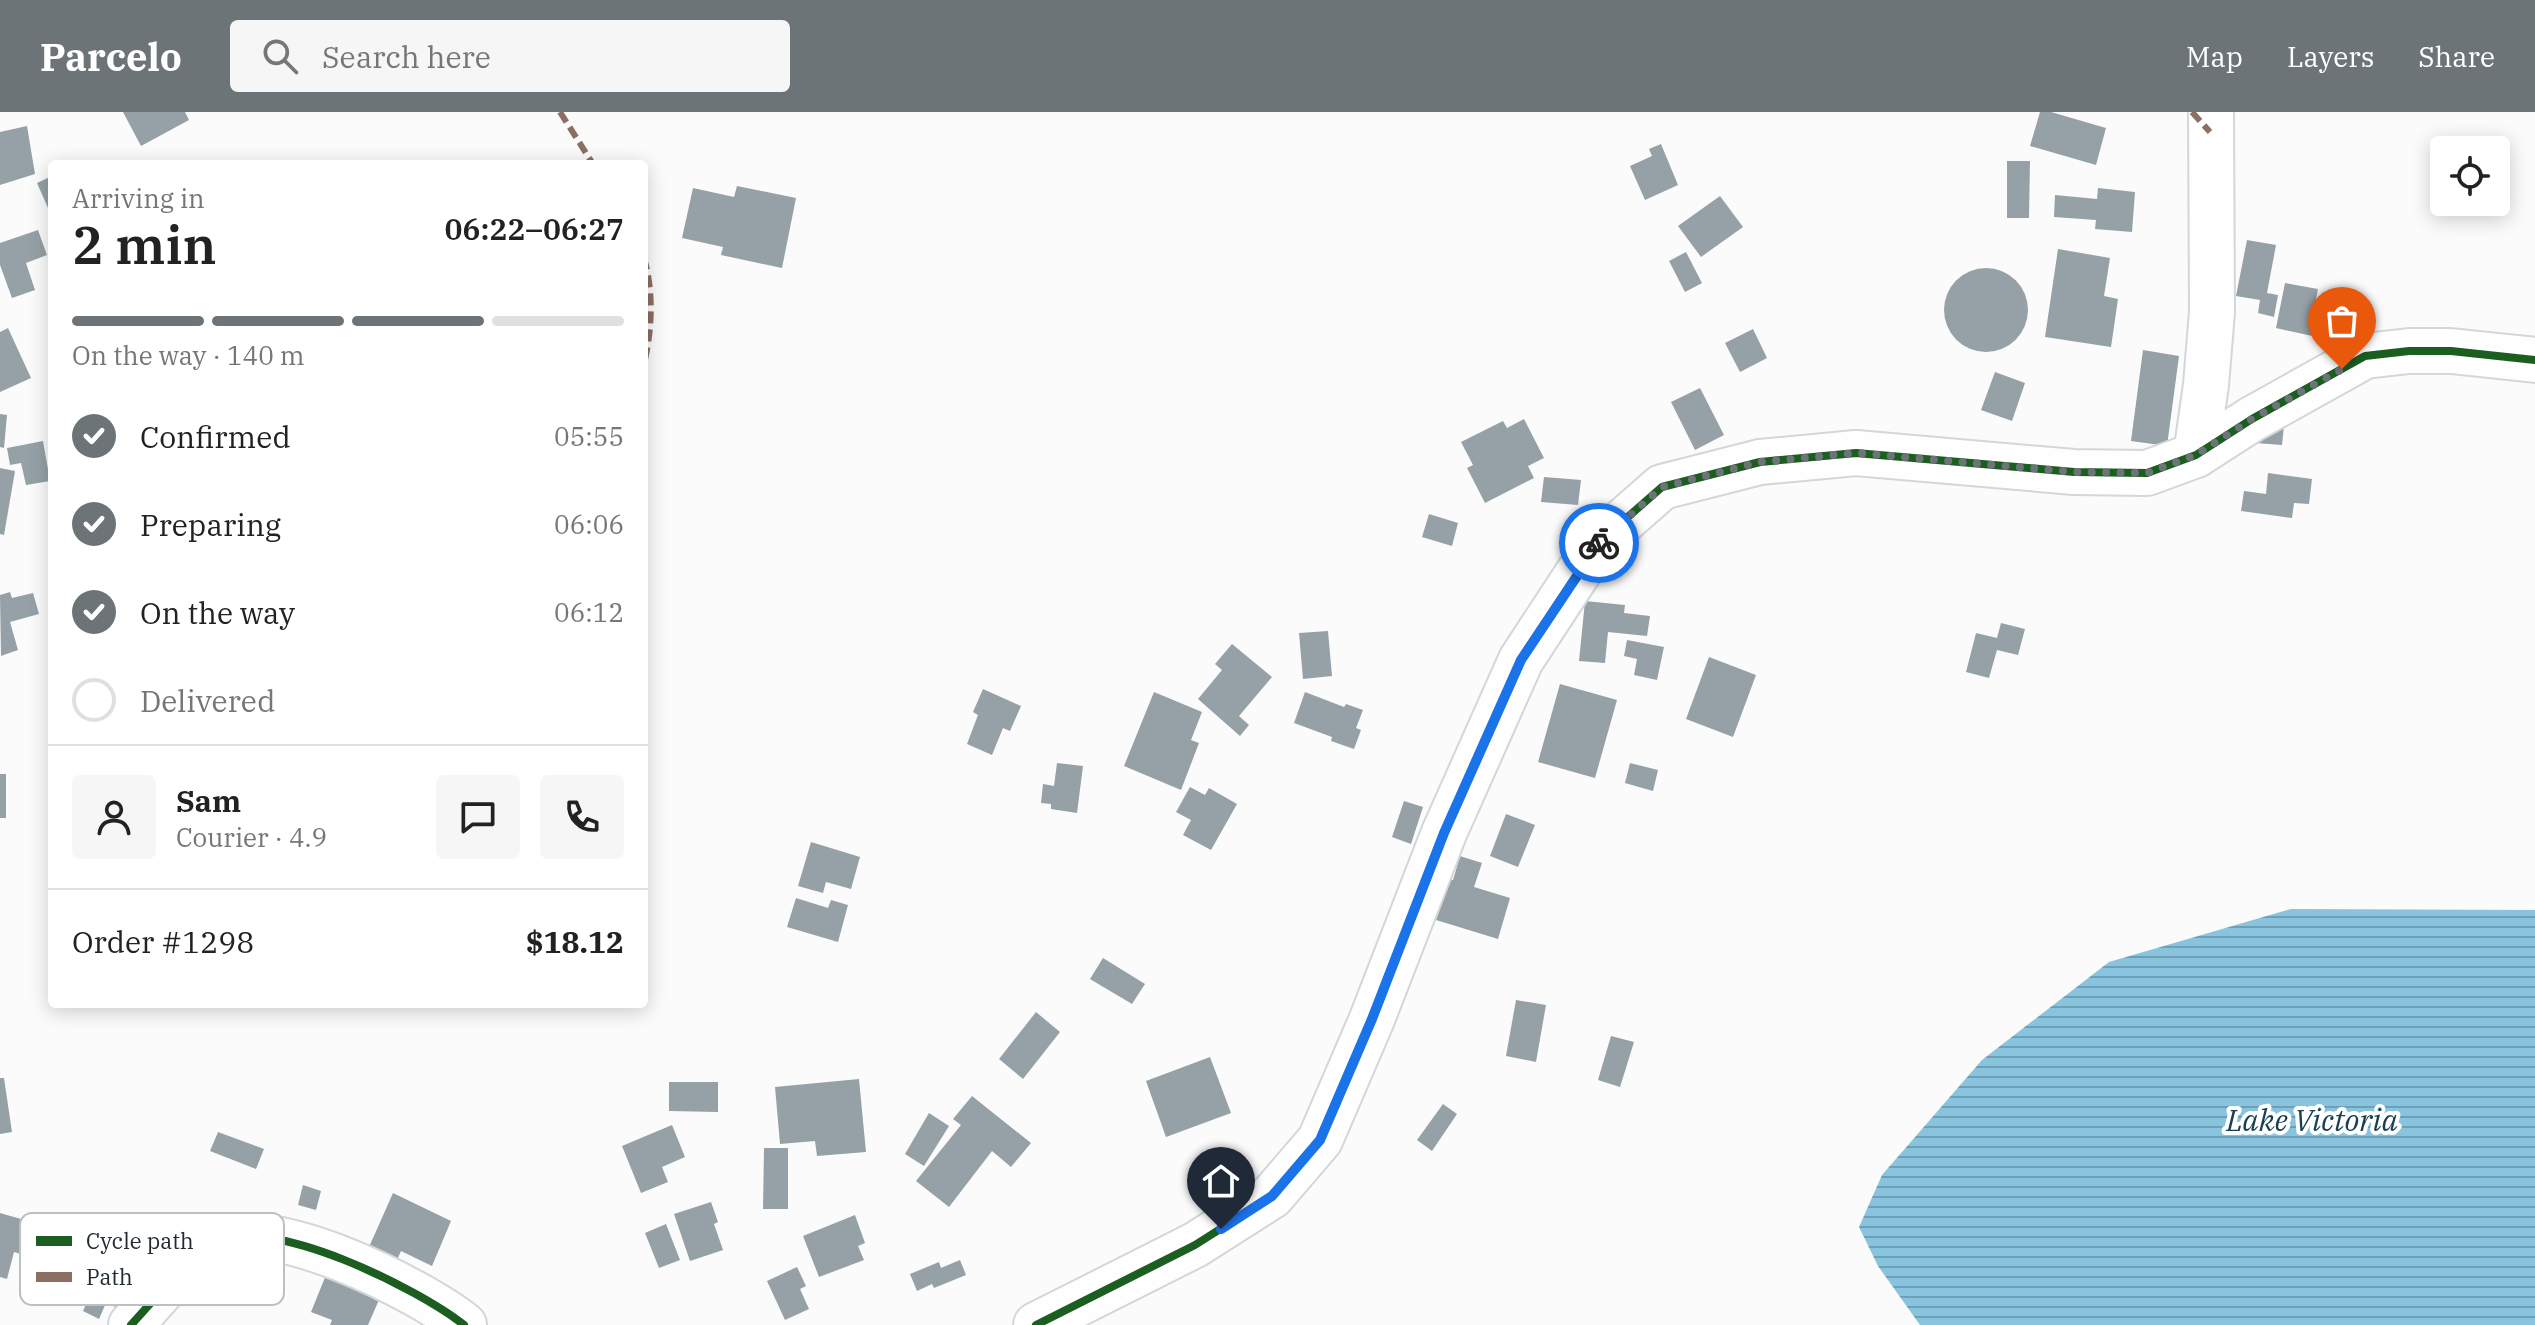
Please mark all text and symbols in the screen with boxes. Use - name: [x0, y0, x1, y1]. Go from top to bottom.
- search box: [230, 20, 790, 92]
- text: Parcelo: [40, 32, 182, 81]
- icon: search: [258, 34, 302, 78]
- text: Search here: [322, 37, 491, 76]
- text: Map: [2186, 38, 2243, 75]
- text: Layers: [2287, 38, 2374, 75]
- text: Share: [2418, 38, 2495, 75]
- map controls: [2430, 136, 2510, 216]
- button: locate: [2430, 136, 2510, 216]
- text: Arriving in: [72, 181, 205, 215]
- text: 06:22–06:27: [444, 209, 624, 248]
- text: 2 min: [72, 211, 217, 278]
- pin: [2308, 287, 2376, 369]
- icon: bag: [2320, 299, 2364, 343]
- text: On the way · 140 m: [72, 338, 305, 372]
- icon: check: [72, 414, 116, 458]
- text: Confirmed: [140, 417, 291, 456]
- text: 05:55: [554, 419, 624, 453]
- icon: check: [72, 502, 116, 546]
- courier: [1559, 503, 1639, 583]
- text: Preparing: [140, 505, 281, 544]
- text: 06:06: [554, 507, 624, 541]
- icon: bike: [1577, 521, 1621, 565]
- icon: check: [72, 590, 116, 634]
- text: On the way: [140, 593, 295, 632]
- text: 06:12: [554, 595, 624, 629]
- text: Delivered: [140, 681, 275, 720]
- button: person: [72, 775, 156, 859]
- button: chat: [436, 775, 520, 859]
- button: phone: [540, 775, 624, 859]
- text: Sam: [176, 781, 241, 820]
- text: Courier · 4.9: [176, 820, 327, 854]
- text: Order #1298: [72, 922, 254, 961]
- text: $18.12: [526, 922, 624, 961]
- water label: Lake Victoria: [2225, 1100, 2398, 1139]
- pin: [1187, 1147, 1255, 1229]
- icon: home: [1199, 1159, 1243, 1203]
- legend: [20, 1213, 284, 1305]
- text: Cycle path: [86, 1226, 194, 1255]
- text: Path: [86, 1262, 133, 1291]

